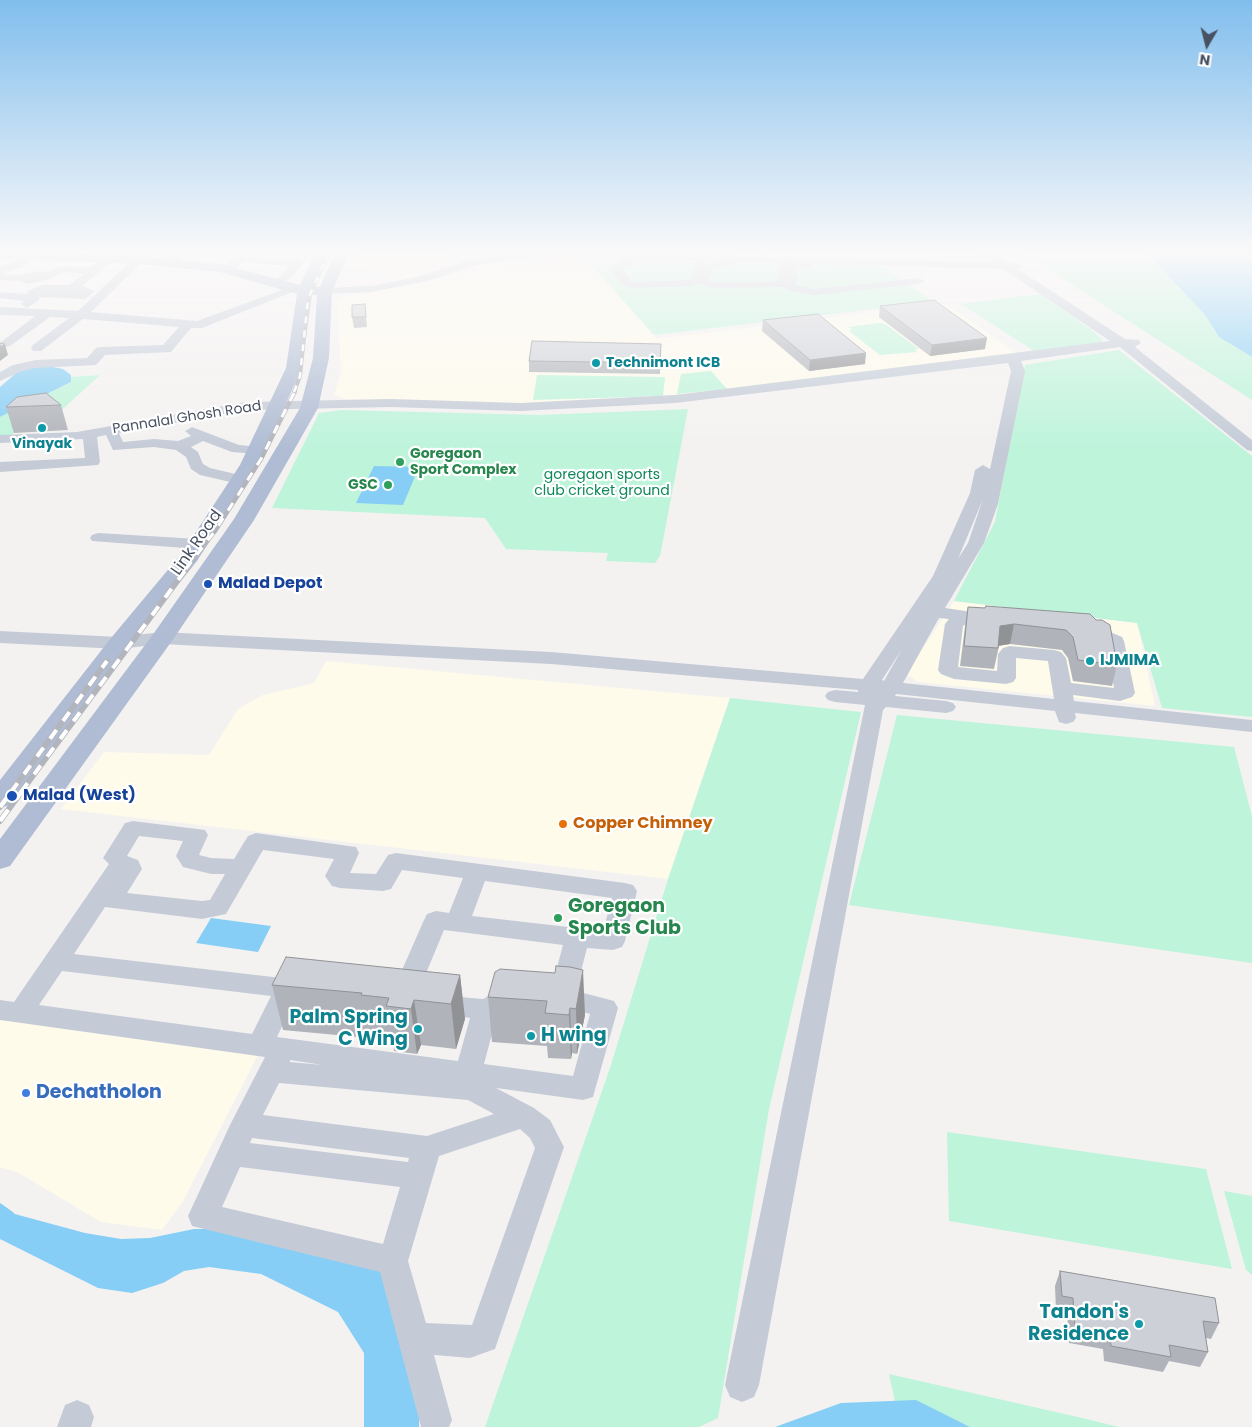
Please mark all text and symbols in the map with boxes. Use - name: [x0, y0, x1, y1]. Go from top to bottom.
- north arrow: [1182, 20, 1232, 70]
- text: N: [1198, 49, 1212, 70]
- place label: Technimont ICB: [606, 355, 720, 371]
- marker: Technimont ICB: [590, 357, 602, 369]
- street label: Pannalal Ghosh Road: [111, 398, 263, 438]
- marker: Vinayak: [36, 422, 48, 434]
- place label: Vinayak: [12, 436, 72, 452]
- place label: Goregaon Sport Complex: [410, 446, 517, 478]
- marker: Goregaon Sport Complex: [394, 456, 406, 468]
- park label: goregaon sports club cricket ground: [534, 467, 670, 500]
- place label: GSC: [348, 477, 378, 493]
- marker: GSC: [382, 479, 394, 491]
- street label: Link Road: [168, 507, 226, 579]
- place label: Malad Depot: [218, 574, 322, 594]
- marker: Malad Depot: [202, 578, 214, 590]
- place label: IJMIMA: [1100, 651, 1160, 671]
- marker: IJMIMA: [1084, 655, 1096, 667]
- place label: Malad (West): [23, 786, 136, 806]
- marker: Malad (West): [5, 789, 19, 803]
- place label: Copper Chimney: [573, 814, 713, 834]
- marker: Copper Chimney: [557, 818, 569, 830]
- place label: Goregaon Sports Club: [568, 896, 681, 940]
- marker: Goregaon Sports Club: [552, 912, 564, 924]
- place label: Palm Spring C Wing: [289, 1007, 408, 1051]
- marker: Palm Spring C Wing: [412, 1023, 424, 1035]
- place label: H wing: [541, 1025, 607, 1047]
- marker: H wing: [525, 1030, 537, 1042]
- place label: Dechatholon: [36, 1082, 162, 1104]
- marker: Dechatholon: [20, 1087, 32, 1099]
- place label: Tandon's Residence: [1028, 1302, 1129, 1346]
- marker: Tandon's Residence: [1133, 1318, 1145, 1330]

